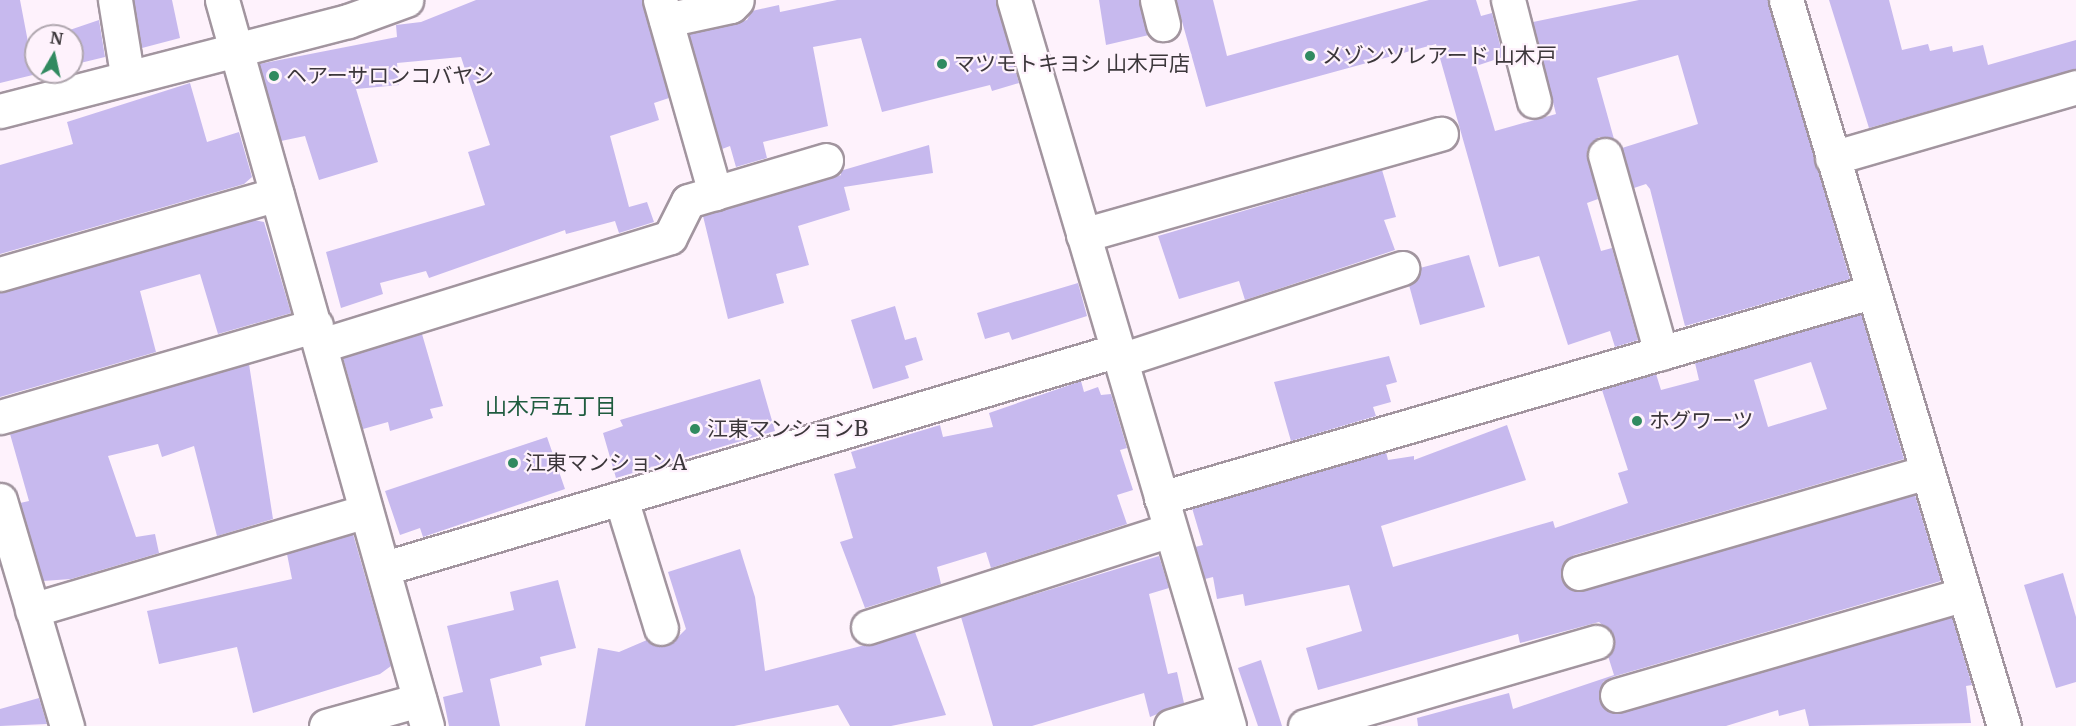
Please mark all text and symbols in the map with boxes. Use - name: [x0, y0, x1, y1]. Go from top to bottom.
- north arrow: [24, 24, 84, 84]
- text: N: [49, 27, 64, 49]
- place label: メゾンソレアード 山木戸: [1322, 43, 1557, 69]
- marker: メゾンソレアード 山木戸: [1303, 49, 1317, 63]
- place label: マツモトキヨシ 山木戸店: [954, 51, 1190, 77]
- marker: マツモトキヨシ 山木戸店: [935, 57, 949, 71]
- place label: ヘアーサロンコバヤシ: [286, 63, 495, 89]
- marker: ヘアーサロンコバヤシ: [267, 69, 281, 83]
- district label: 山木戸五丁目: [485, 394, 617, 420]
- place label: ホグワーツ: [1649, 408, 1754, 434]
- marker: ホグワーツ: [1630, 414, 1644, 428]
- place label: 江東マンションB: [707, 416, 868, 442]
- marker: 江東マンションB: [688, 422, 702, 436]
- place label: 江東マンションA: [525, 450, 687, 476]
- marker: 江東マンションA: [506, 456, 520, 470]

